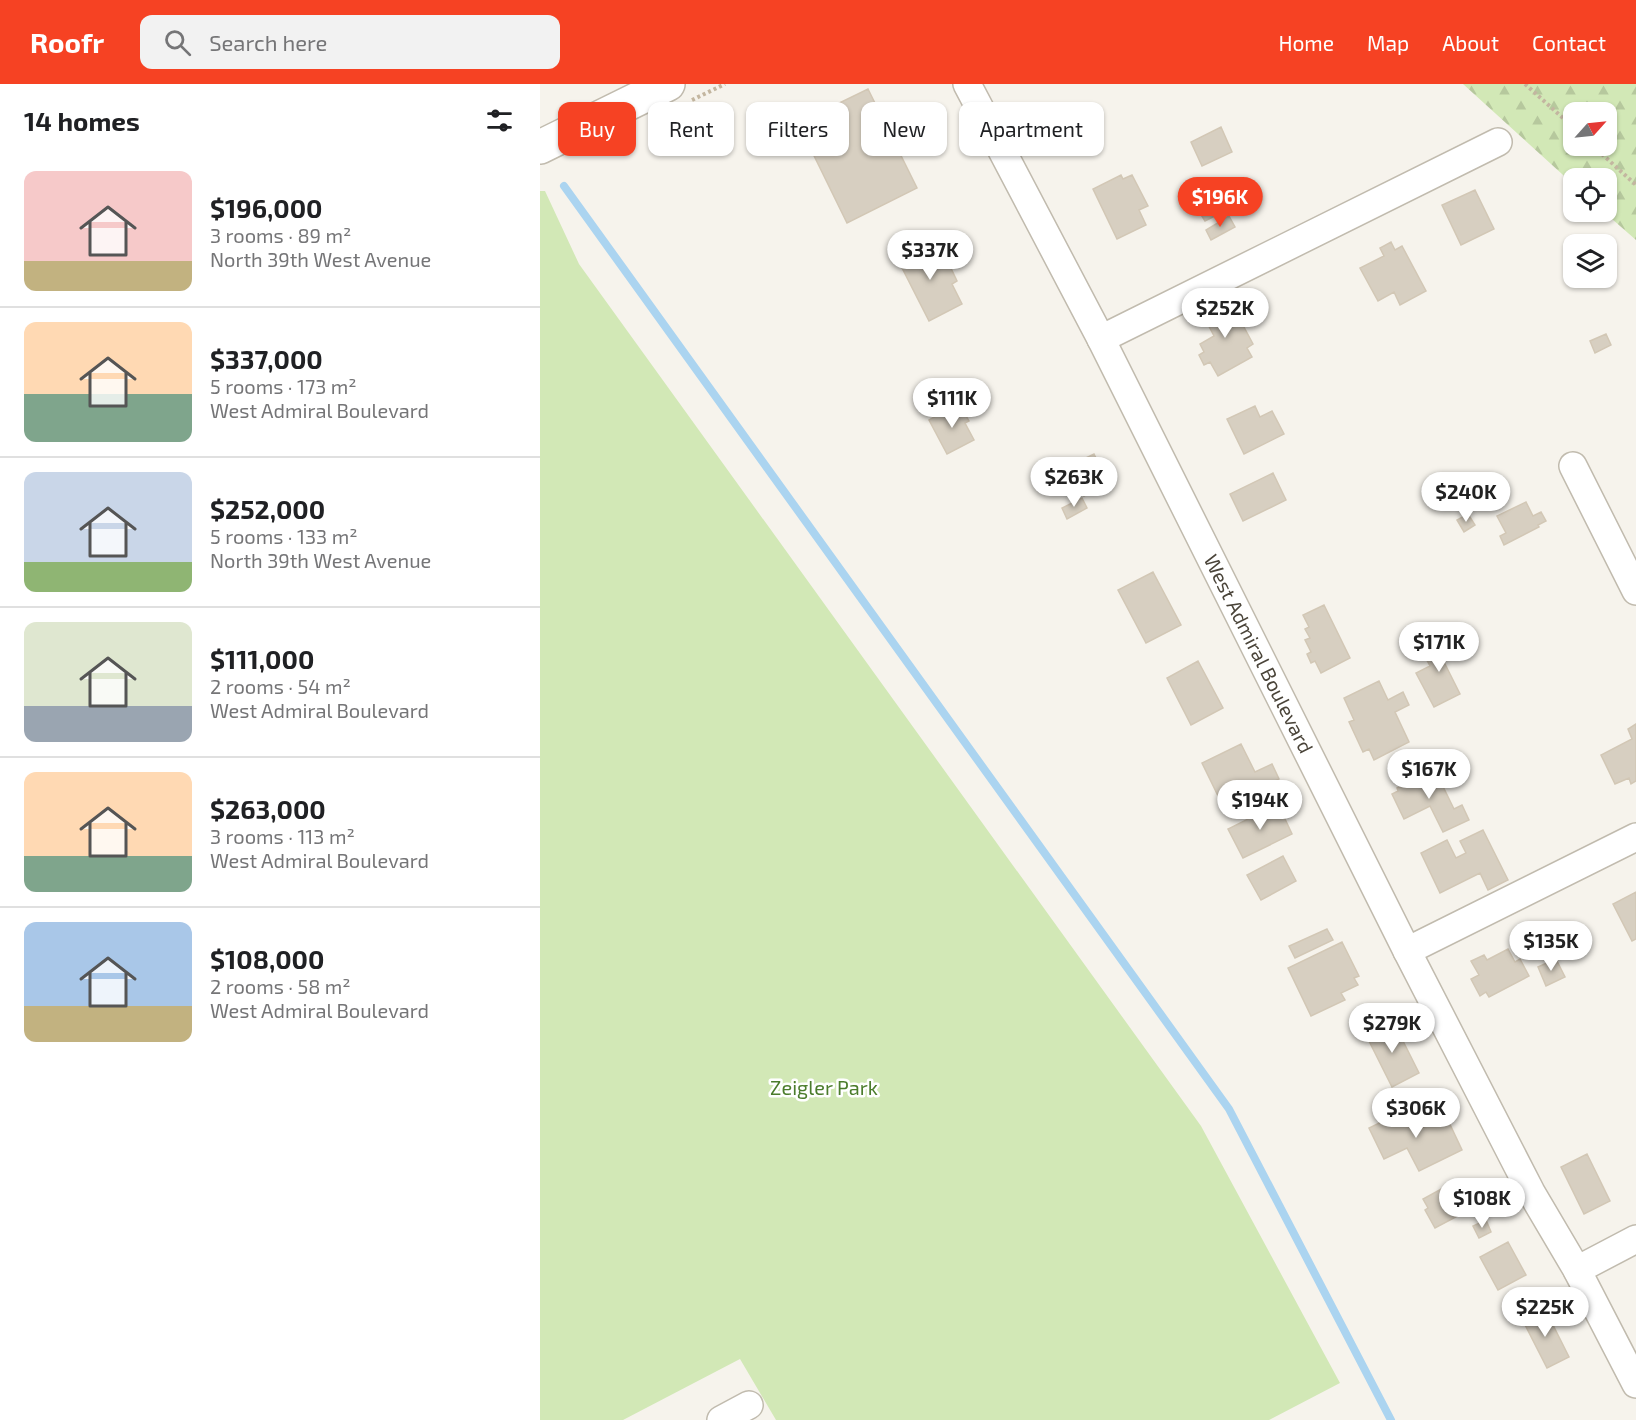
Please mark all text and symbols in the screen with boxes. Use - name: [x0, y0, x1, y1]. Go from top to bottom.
- search box: [140, 15, 560, 69]
- text: Roofr: [30, 25, 104, 59]
- icon: search: [161, 26, 194, 59]
- text: Search here: [209, 29, 327, 55]
- text: Home: [1278, 30, 1334, 55]
- text: Map: [1367, 30, 1409, 55]
- text: About: [1442, 30, 1499, 55]
- text: Contact: [1532, 30, 1606, 55]
- chip: Buy: [558, 102, 636, 156]
- chip: Rent: [648, 102, 734, 156]
- chip: Filters: [746, 102, 849, 156]
- chip: New: [861, 102, 947, 156]
- chip: Apartment: [959, 102, 1104, 156]
- north arrow: [1563, 102, 1617, 156]
- map controls: [1563, 102, 1617, 288]
- icon: filters: [483, 104, 516, 137]
- text: 14 homes: [24, 105, 140, 136]
- button: locate: [1563, 168, 1617, 222]
- pin: $196K: [1178, 177, 1262, 228]
- text: $196K: [1192, 184, 1248, 208]
- text: $196,000: [210, 192, 323, 223]
- icon: home: [72, 195, 144, 267]
- text: 3 rooms · 89 m²: [210, 223, 351, 247]
- pin: $337K: [888, 230, 972, 281]
- button: layers: [1563, 234, 1617, 288]
- text: $337K: [901, 237, 959, 261]
- text: North 39th West Avenue: [210, 247, 431, 271]
- pin: $252K: [1183, 288, 1267, 339]
- text: $252K: [1196, 295, 1254, 319]
- text: $337,000: [210, 343, 323, 374]
- icon: home: [72, 346, 144, 418]
- text: 5 rooms · 173 m²: [210, 374, 357, 398]
- pin: $111K: [910, 378, 994, 429]
- text: $111K: [927, 385, 977, 409]
- text: West Admiral Boulevard: [210, 398, 429, 422]
- pin: $263K: [1032, 457, 1116, 508]
- text: $263K: [1044, 464, 1104, 488]
- pin: $240K: [1424, 472, 1508, 523]
- text: $240K: [1435, 479, 1497, 503]
- text: $252,000: [210, 493, 325, 524]
- icon: home: [72, 496, 144, 568]
- text: 5 rooms · 133 m²: [210, 524, 357, 548]
- text: North 39th West Avenue: [210, 548, 431, 572]
- street label: West Admiral Boulevard: [1200, 550, 1319, 757]
- pin: $171K: [1397, 622, 1481, 673]
- text: $171K: [1413, 629, 1465, 653]
- text: $111,000: [210, 643, 314, 674]
- icon: home: [72, 646, 144, 718]
- text: 2 rooms · 54 m²: [210, 674, 351, 698]
- text: West Admiral Boulevard: [210, 698, 429, 722]
- pin: $167K: [1387, 749, 1471, 800]
- text: $167K: [1401, 756, 1457, 780]
- pin: $194K: [1218, 780, 1302, 831]
- text: $194K: [1231, 787, 1289, 811]
- text: $263,000: [210, 793, 326, 824]
- icon: home: [72, 796, 144, 868]
- text: 3 rooms · 113 m²: [210, 824, 355, 848]
- text: West Admiral Boulevard: [210, 848, 429, 872]
- pin: $135K: [1509, 921, 1593, 972]
- text: $135K: [1523, 928, 1579, 952]
- text: $108,000: [210, 943, 324, 974]
- icon: home: [72, 946, 144, 1018]
- text: 2 rooms · 58 m²: [210, 974, 351, 998]
- text: West Admiral Boulevard: [210, 998, 429, 1022]
- pin: $279K: [1350, 1003, 1434, 1054]
- text: $279K: [1363, 1010, 1421, 1034]
- park label: Zeigler Park: [770, 1075, 878, 1099]
- pin: $306K: [1374, 1088, 1458, 1139]
- text: $306K: [1386, 1095, 1446, 1119]
- pin: $108K: [1440, 1178, 1524, 1229]
- text: $108K: [1453, 1185, 1511, 1209]
- pin: $225K: [1503, 1287, 1587, 1338]
- text: $225K: [1516, 1294, 1574, 1318]

